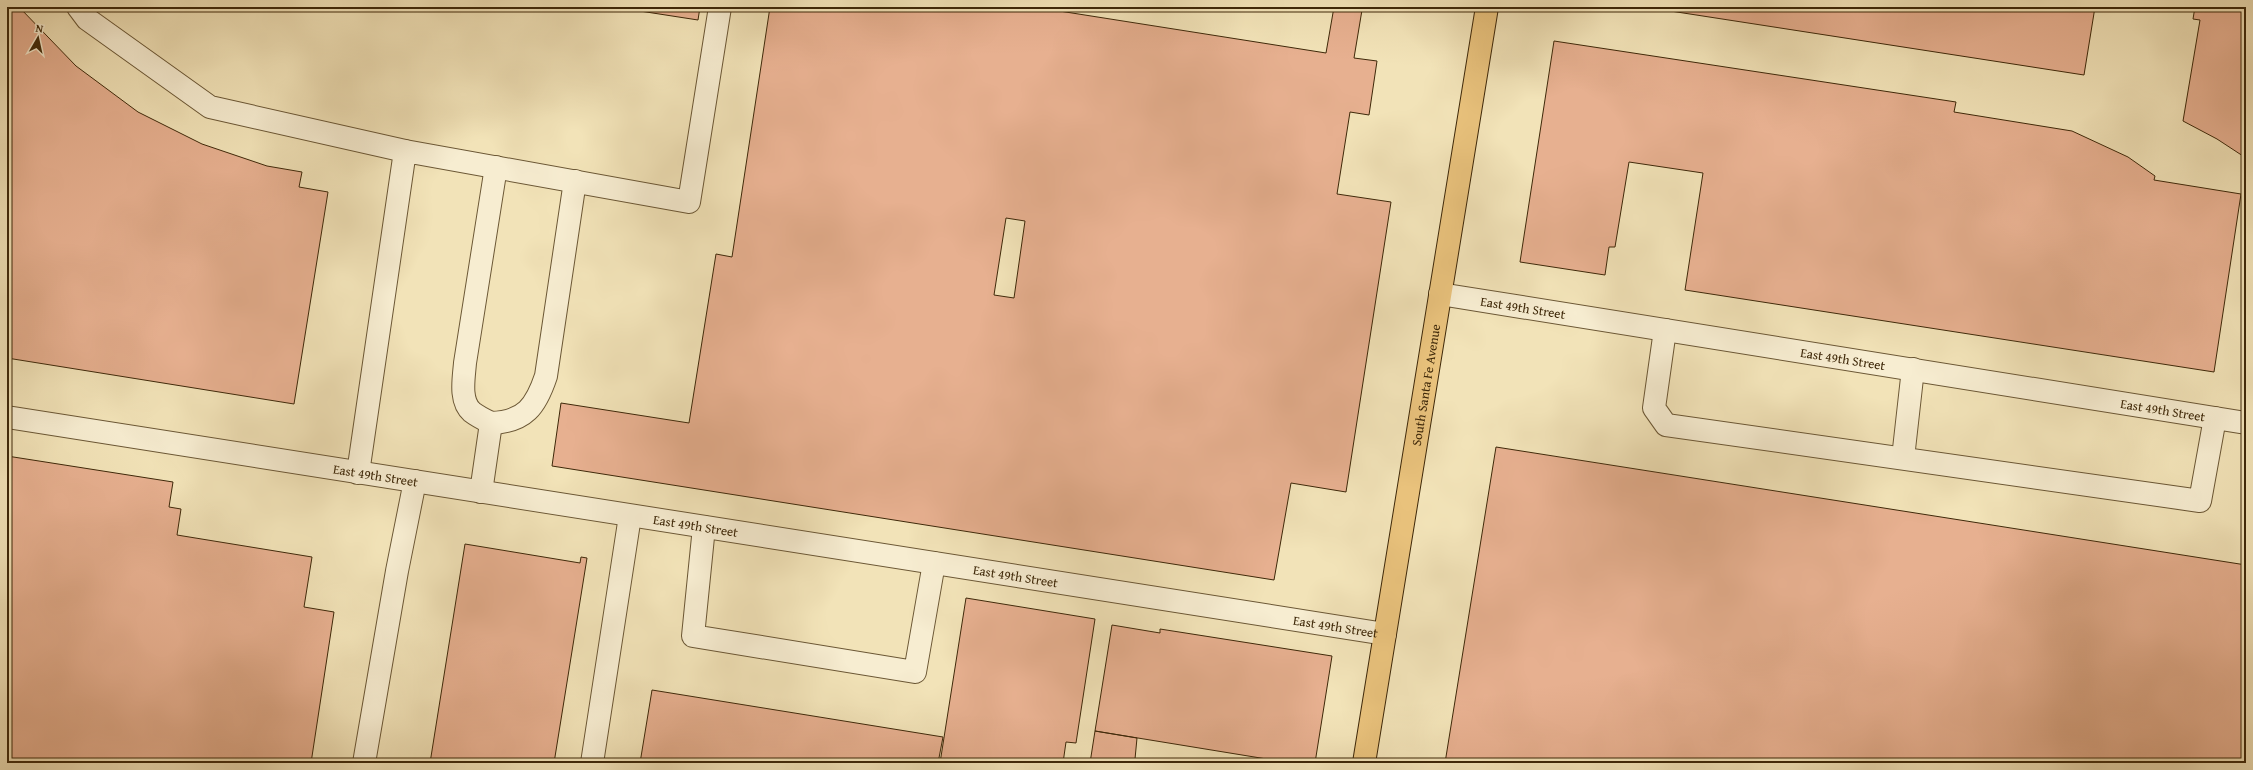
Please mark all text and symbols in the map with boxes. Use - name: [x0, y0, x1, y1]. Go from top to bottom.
- north arrow: [18, 18, 58, 58]
- text: N: [35, 20, 45, 37]
- street label: East 49th Street: [1479, 292, 1567, 324]
- street label: South Santa Fe Avenue: [1407, 323, 1445, 447]
- street label: East 49th Street: [1799, 343, 1887, 375]
- street label: East 49th Street: [2119, 394, 2207, 426]
- street label: East 49th Street: [332, 459, 420, 492]
- street label: East 49th Street: [652, 510, 740, 542]
- street label: East 49th Street: [972, 560, 1060, 592]
- street label: East 49th Street: [1292, 611, 1380, 643]

